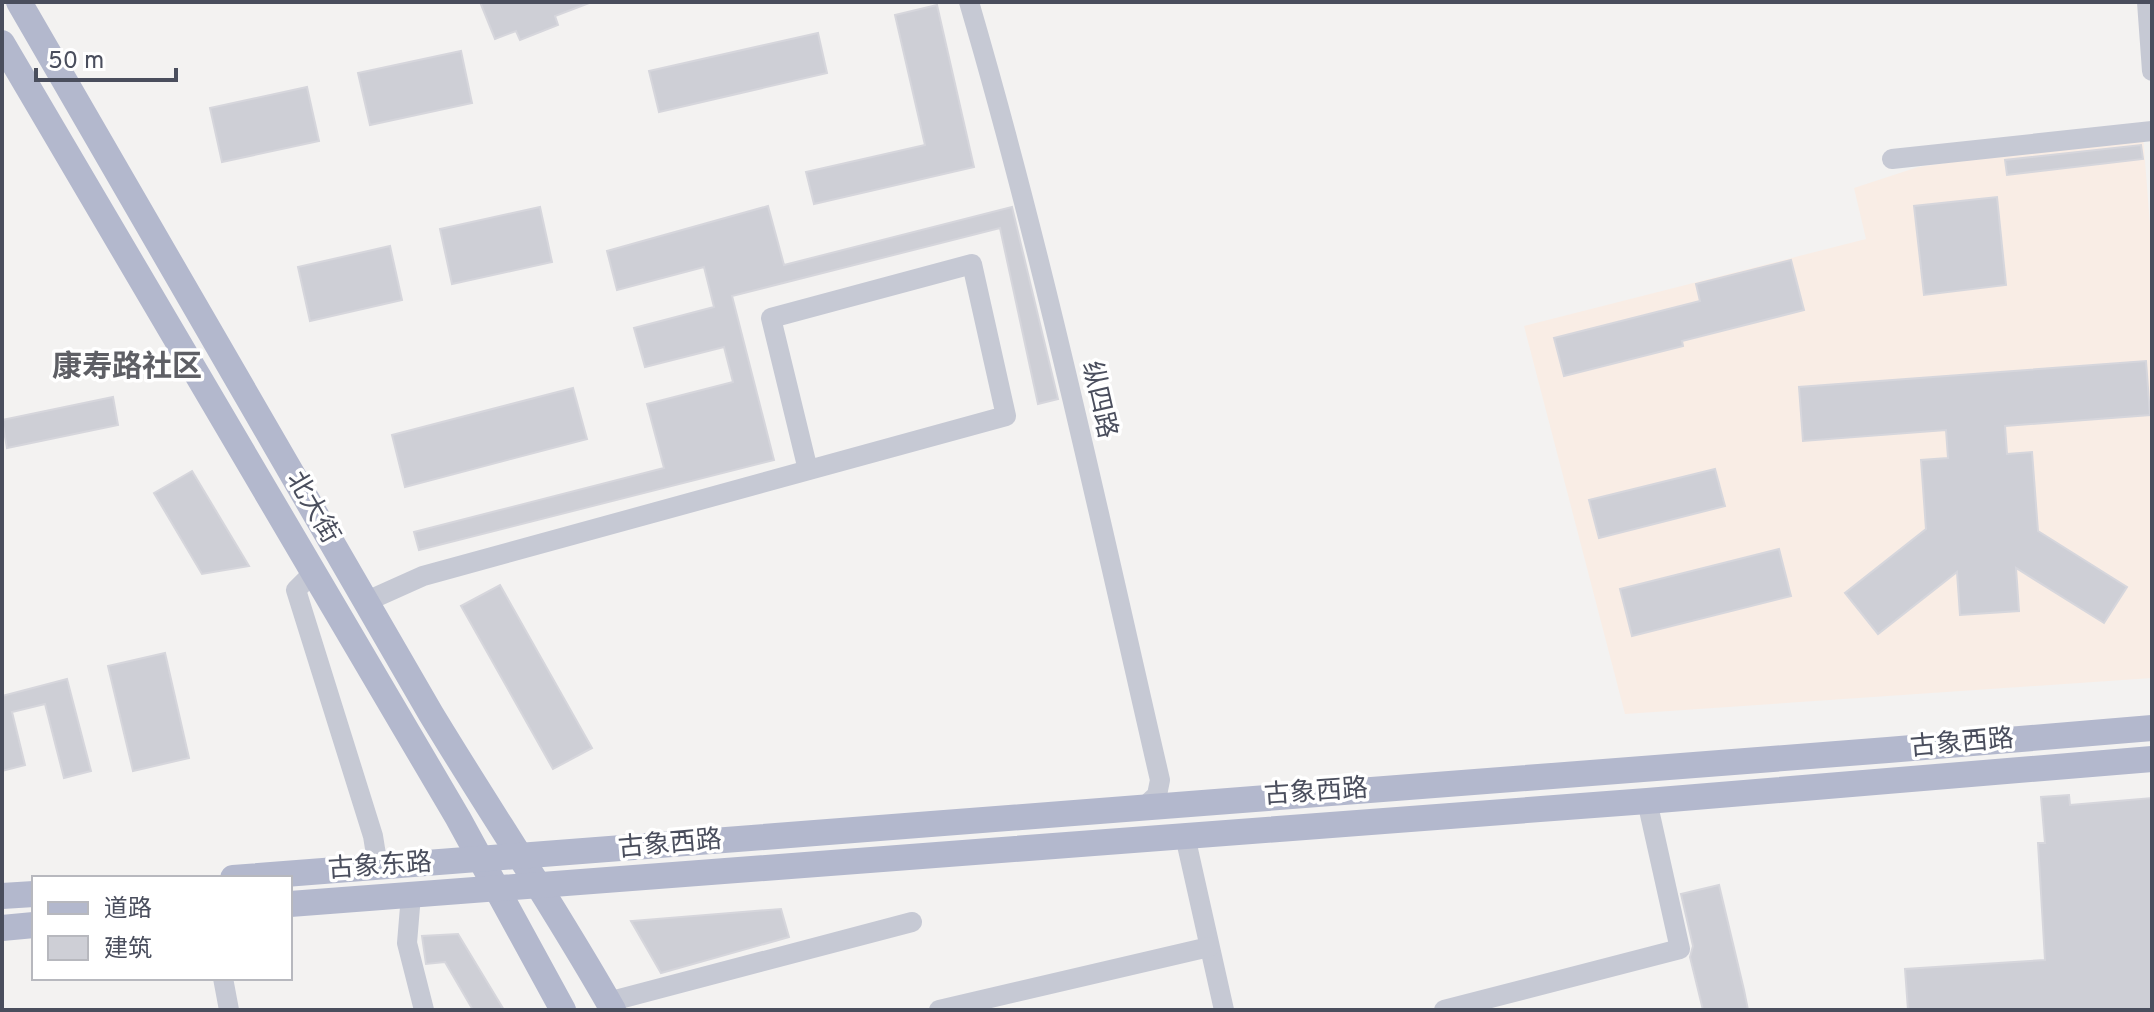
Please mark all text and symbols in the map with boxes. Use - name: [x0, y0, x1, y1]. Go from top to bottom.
- scale bar: [36, 32, 176, 82]
- text: 50 m: [48, 47, 104, 77]
- district label: 康寿路社区: [52, 350, 202, 387]
- street label: 纵四路: [1073, 358, 1123, 442]
- street label: 北大街: [278, 466, 346, 550]
- street label: 古象西路: [1909, 723, 2015, 765]
- street label: 古象西路: [1263, 773, 1369, 813]
- street label: 古象西路: [617, 824, 723, 866]
- street label: 古象东路: [327, 847, 433, 887]
- legend: [32, 876, 292, 980]
- text: 道路: [104, 895, 152, 925]
- text: 建筑: [104, 935, 152, 965]

